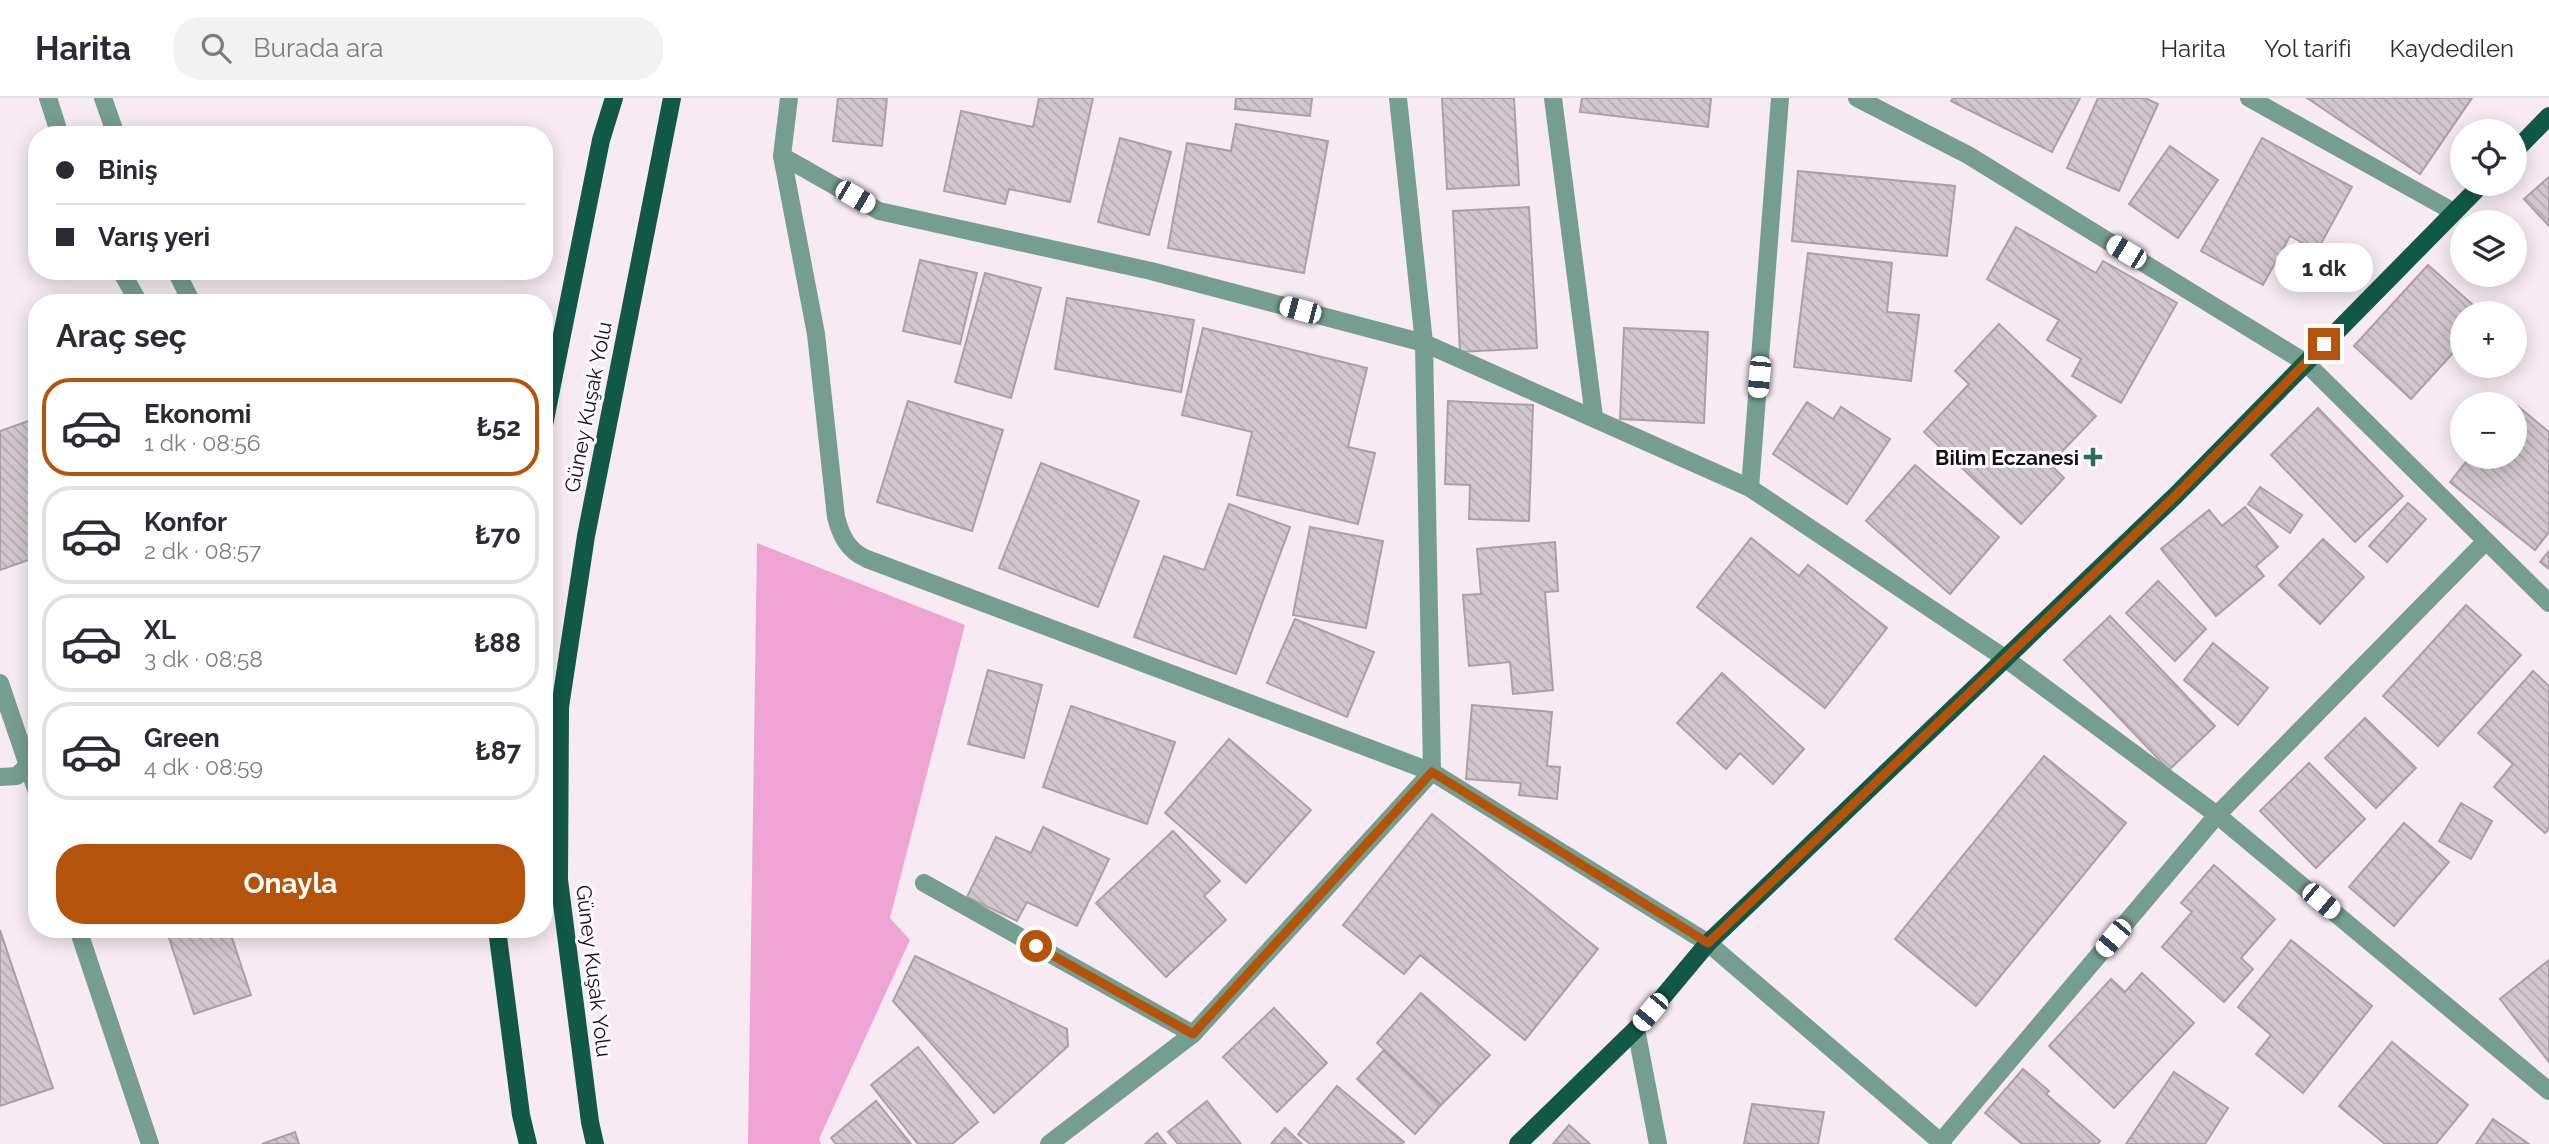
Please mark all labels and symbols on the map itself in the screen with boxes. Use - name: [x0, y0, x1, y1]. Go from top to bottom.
- car: [832, 177, 879, 217]
- car: [2103, 232, 2150, 272]
- callout: 1 dk: [2275, 243, 2373, 292]
- car: [1277, 294, 1324, 326]
- street label: Güney Kuşak Yolu: [559, 320, 617, 494]
- route end: [2308, 328, 2340, 360]
- car: [1747, 355, 1772, 399]
- place label: Bilim Eczanesi: [1935, 445, 2079, 470]
- marker: Bilim Eczanesi: [2085, 449, 2101, 465]
- car: [2299, 879, 2344, 923]
- street label: Güney Kuşak Yolu: [571, 883, 617, 1059]
- car: [2092, 915, 2135, 961]
- route start: [1020, 930, 1052, 962]
- car: [1629, 989, 1672, 1035]

